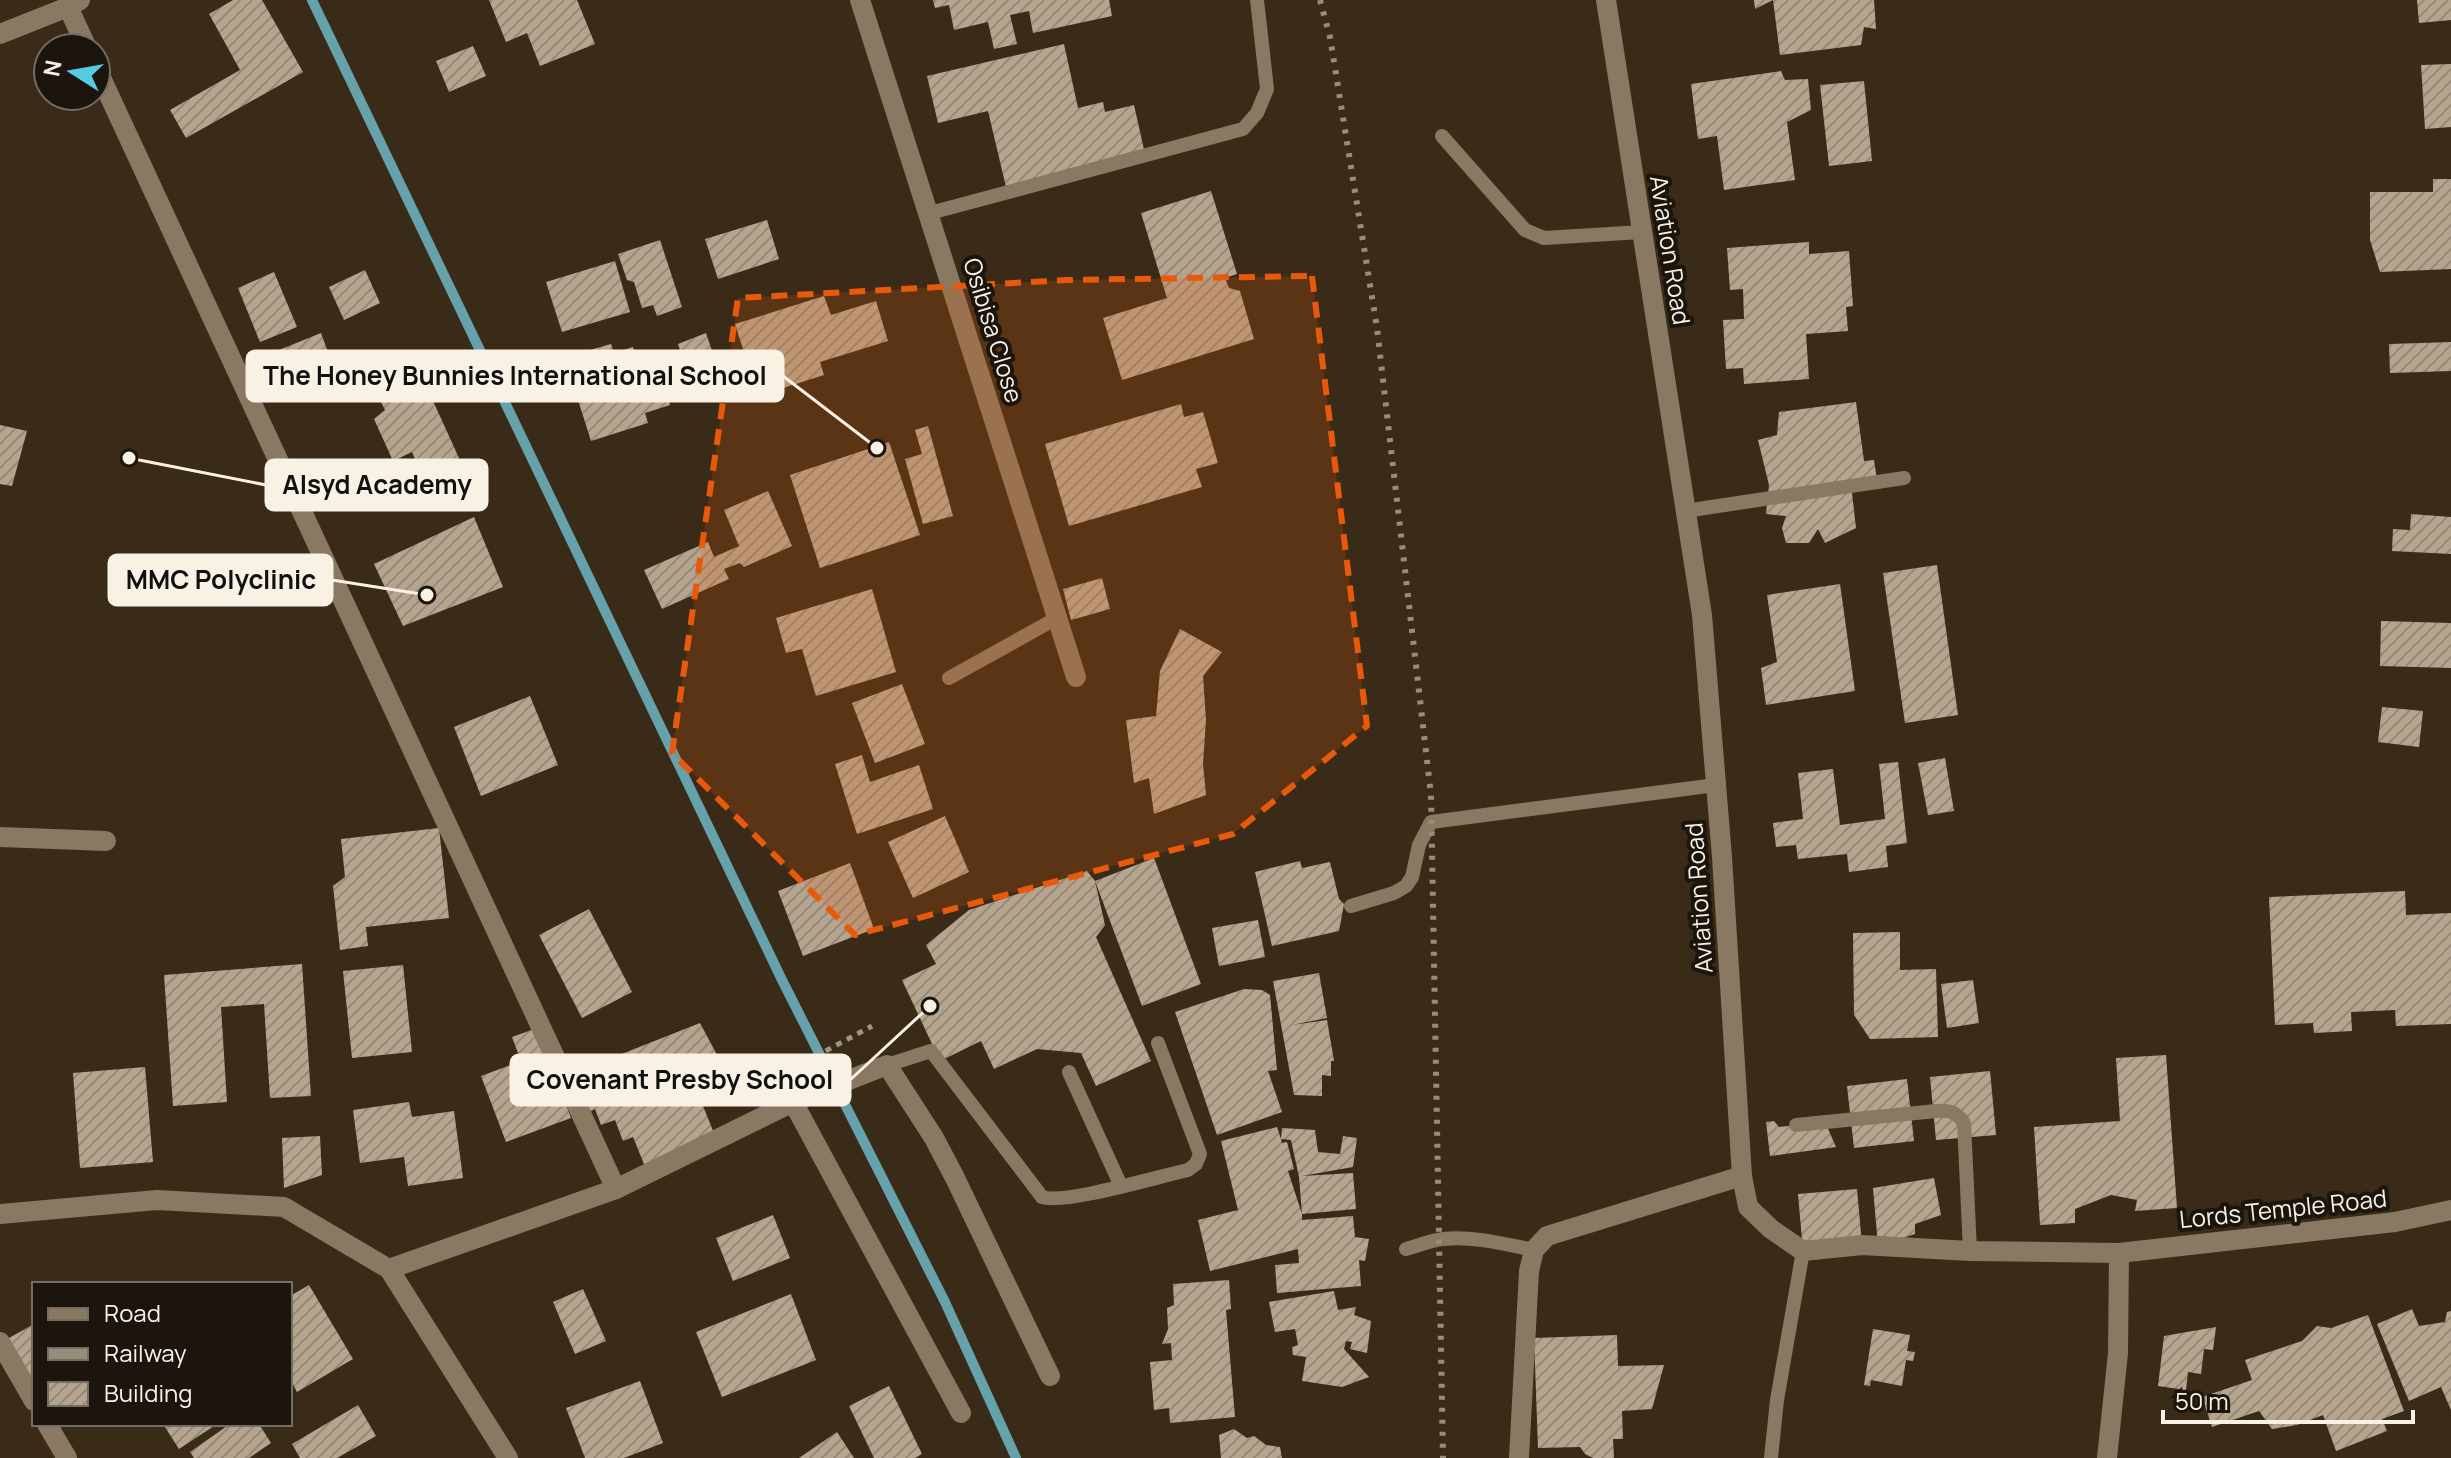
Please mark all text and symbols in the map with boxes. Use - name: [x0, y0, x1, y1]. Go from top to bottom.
- north arrow: [32, 32, 112, 112]
- text: N: [36, 58, 69, 79]
- street label: Aviation Road: [1643, 173, 1699, 327]
- street label: Osibisa Close: [956, 254, 1032, 406]
- callout: The Honey Bunnies International School: [247, 351, 783, 401]
- text: The Honey Bunnies International School: [263, 357, 767, 393]
- callout: Alsyd Academy: [266, 460, 487, 510]
- text: Alsyd Academy: [282, 466, 472, 502]
- callout: MMC Polyclinic: [109, 555, 332, 605]
- text: MMC Polyclinic: [126, 561, 316, 597]
- street label: Aviation Road: [1676, 822, 1720, 974]
- callout: Covenant Presby School: [511, 1055, 850, 1105]
- text: Covenant Presby School: [527, 1061, 833, 1097]
- street label: Lords Temple Road: [2178, 1181, 2388, 1235]
- legend: [32, 1282, 292, 1426]
- text: Road: [104, 1296, 161, 1329]
- text: Railway: [104, 1336, 187, 1369]
- scale bar: [2163, 1374, 2413, 1424]
- text: Building: [104, 1376, 192, 1409]
- text: 50 m: [2175, 1384, 2229, 1417]

